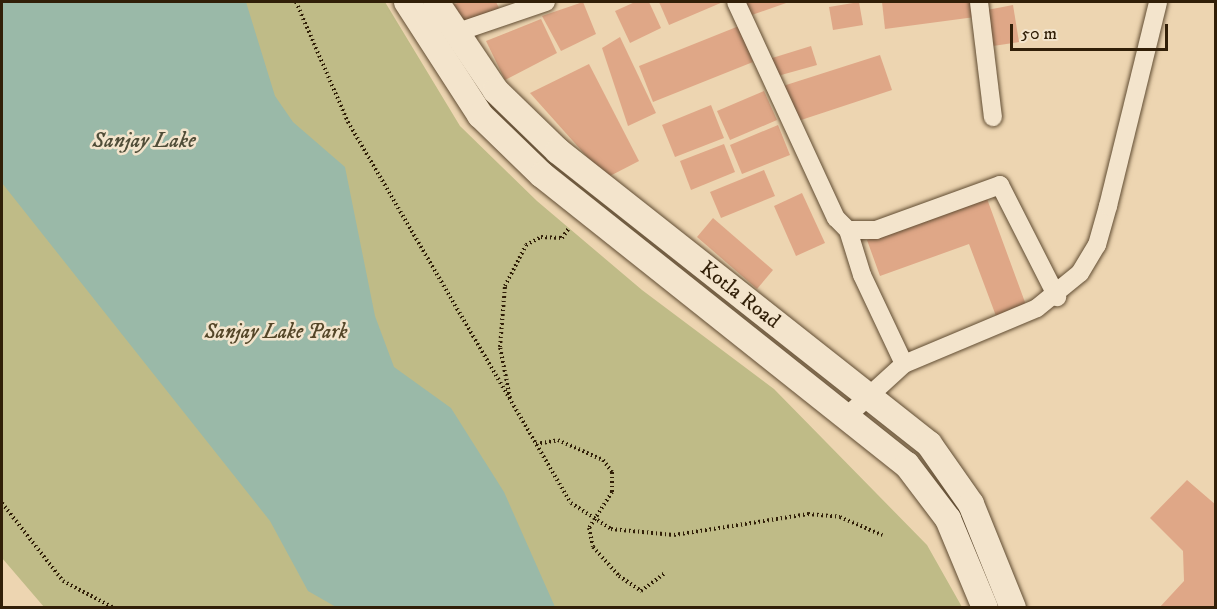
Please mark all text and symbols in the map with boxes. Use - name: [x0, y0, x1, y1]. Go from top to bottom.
- scale bar: [1013, 12, 1170, 50]
- text: 50 m: [1021, 23, 1057, 45]
- water label: Sanjay Lake: [92, 128, 196, 154]
- street label: Kotla Road: [695, 256, 785, 334]
- park label: Sanjay Lake Park: [204, 319, 348, 345]

